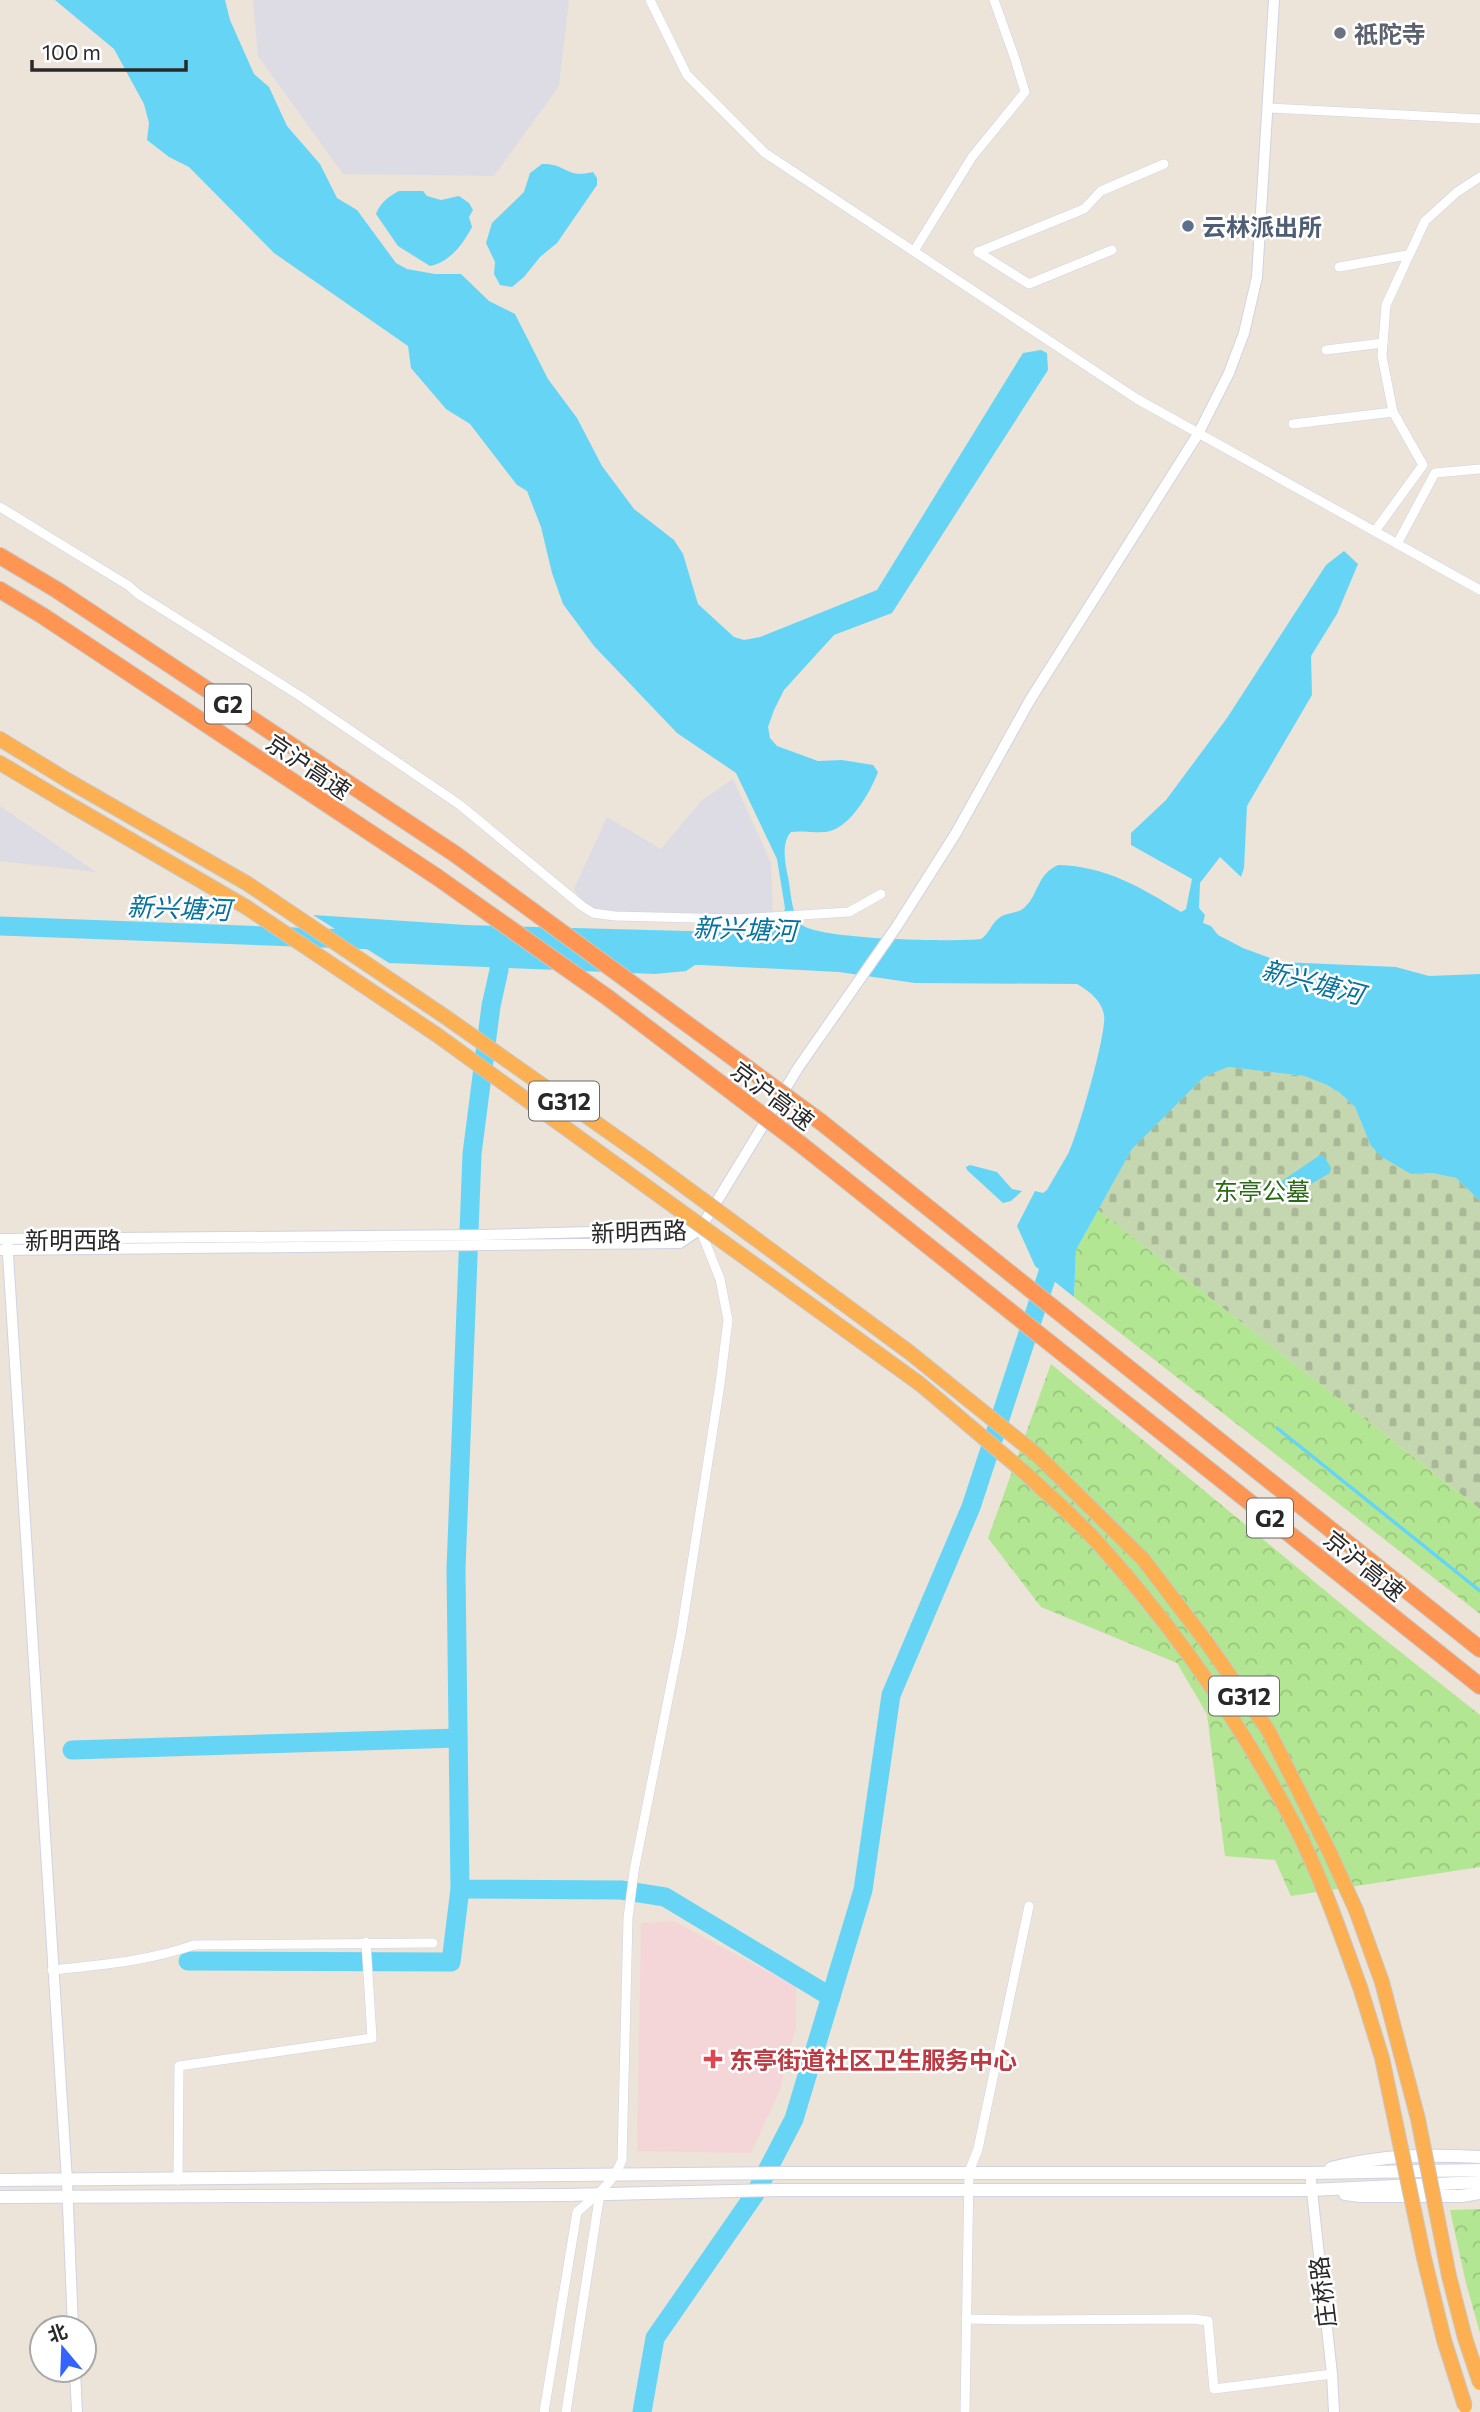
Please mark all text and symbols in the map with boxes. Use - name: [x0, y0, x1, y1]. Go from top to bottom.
- place label: 祇陀寺: [1354, 19, 1426, 48]
- marker: 祇陀寺: [1332, 25, 1348, 41]
- scale bar: [32, 28, 186, 72]
- text: 100 m: [42, 39, 101, 64]
- place label: 云林派出所: [1202, 212, 1322, 241]
- marker: 云林派出所: [1180, 218, 1196, 234]
- road number: G2: [205, 684, 251, 724]
- street label: 京沪高速: [261, 727, 357, 805]
- water label: 新兴塘河: [126, 890, 236, 924]
- water label: 新兴塘河: [692, 911, 802, 945]
- water label: 新兴塘河: [1259, 953, 1372, 1011]
- street label: 京沪高速: [726, 1055, 820, 1135]
- road number: G312: [529, 1082, 599, 1120]
- park label: 东亭公墓: [1214, 1176, 1310, 1205]
- street label: 新明西路: [591, 1215, 687, 1247]
- street label: 新明西路: [25, 1225, 121, 1254]
- road number: G2: [1247, 1498, 1293, 1538]
- street label: 京沪高速: [1319, 1524, 1411, 1606]
- road number: G312: [1209, 1676, 1279, 1716]
- place label: 东亭街道社区卫生服务中心: [729, 2045, 1017, 2074]
- marker: 东亭街道社区卫生服务中心: [703, 2049, 723, 2069]
- street label: 庄桥路: [1303, 2255, 1341, 2329]
- north arrow: [28, 2314, 98, 2384]
- text: 北: [45, 2318, 70, 2346]

